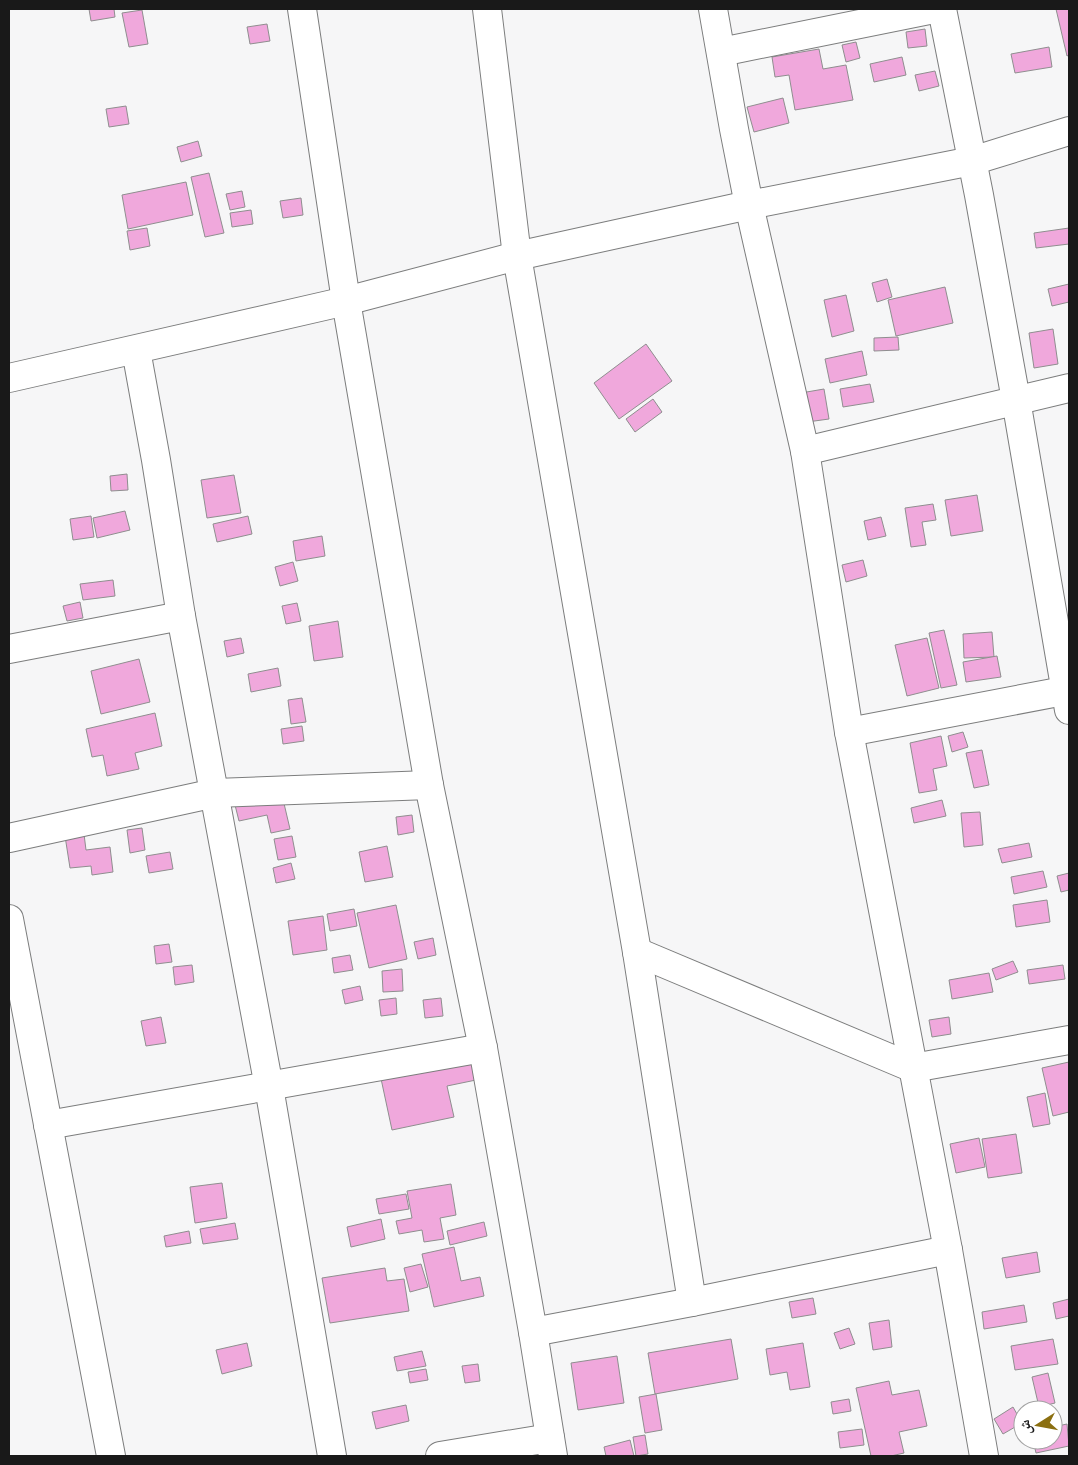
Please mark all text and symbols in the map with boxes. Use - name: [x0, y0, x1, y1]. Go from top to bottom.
- north arrow: [1013, 1400, 1063, 1450]
- text: ش: [1014, 1418, 1035, 1437]

